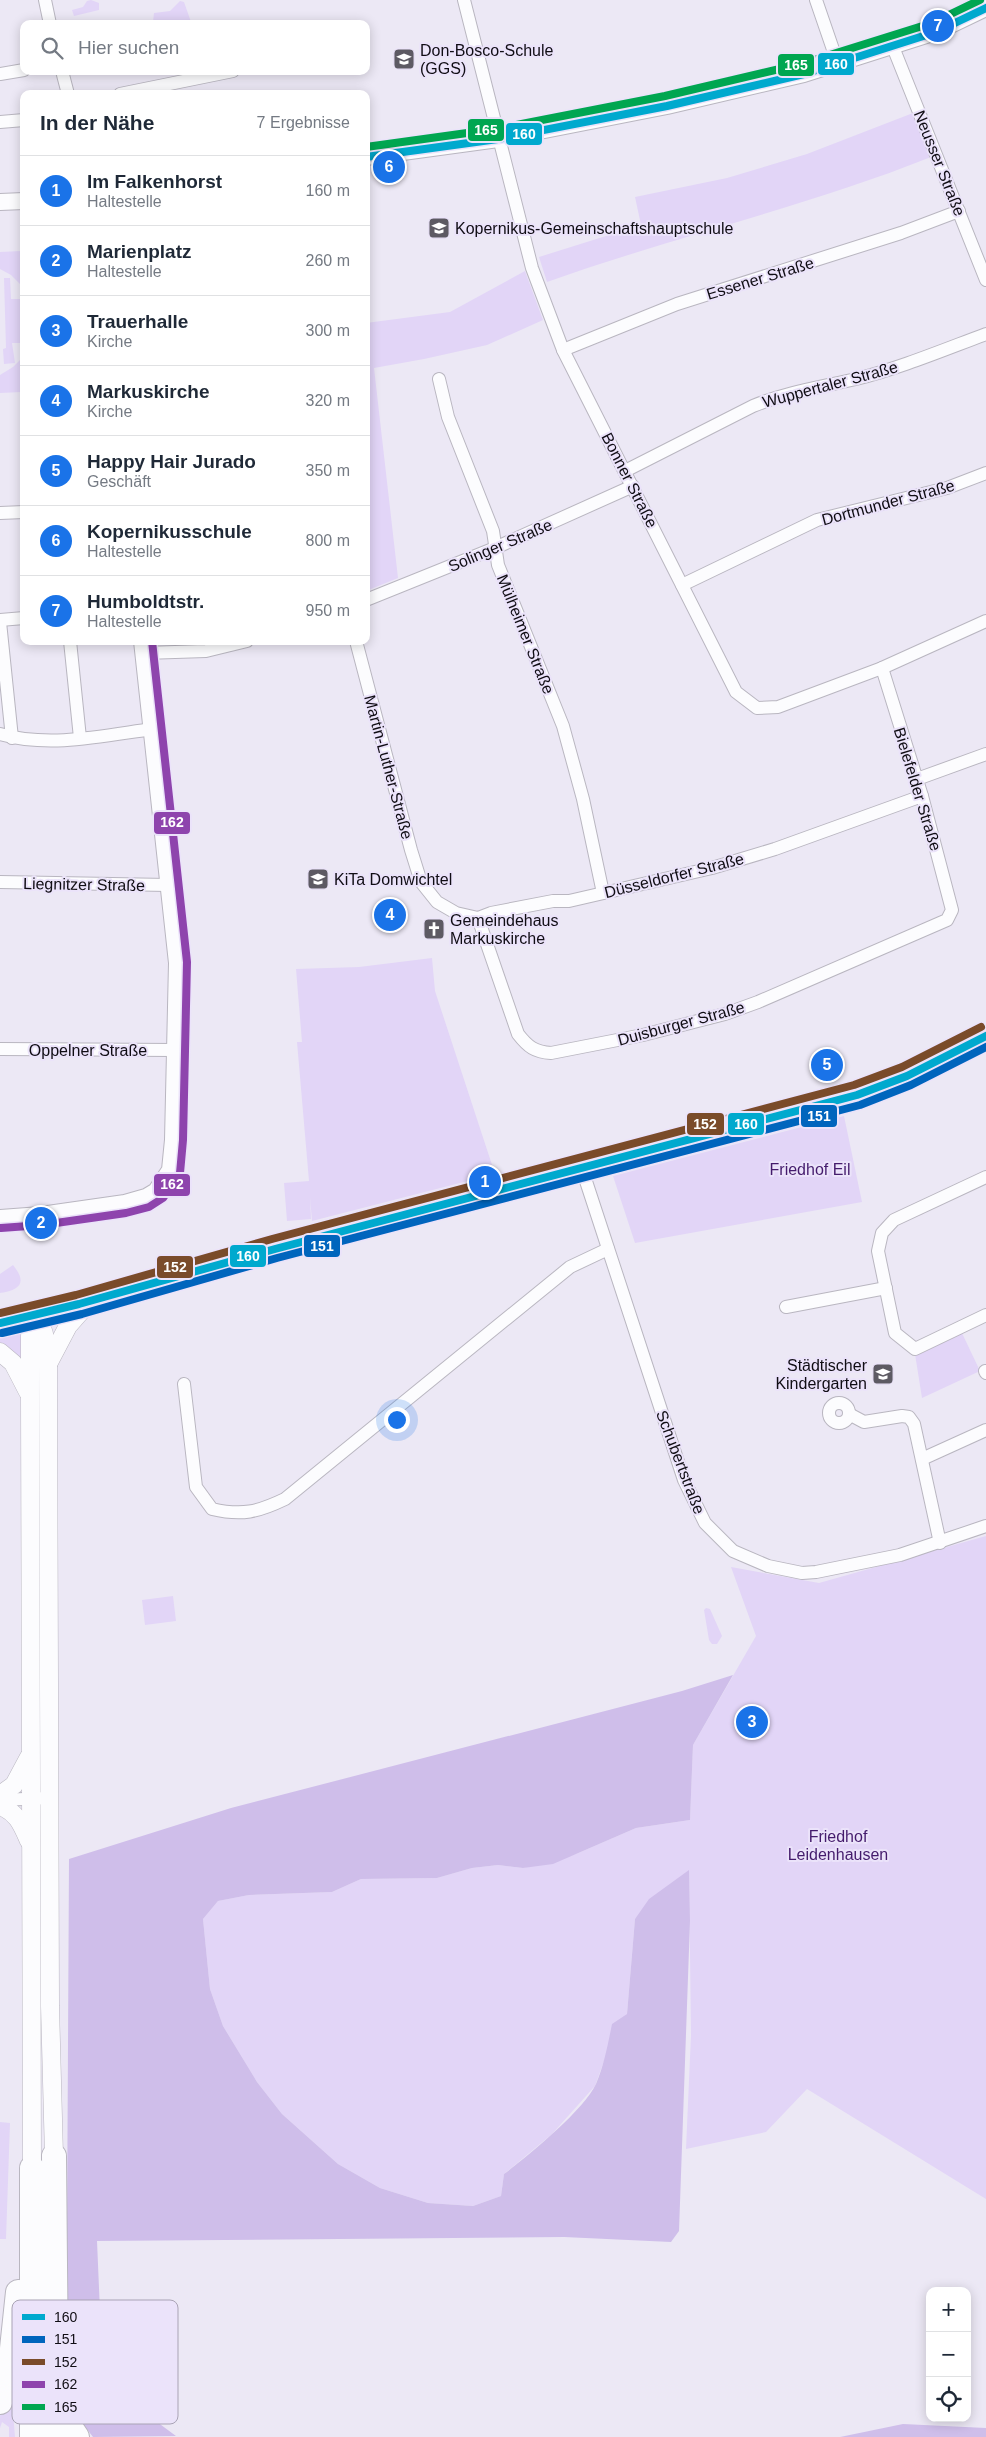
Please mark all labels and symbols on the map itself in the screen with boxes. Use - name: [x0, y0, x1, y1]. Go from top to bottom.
- pin: 7: [922, 7, 954, 45]
- place label: Don-Bosco-Schule (GGS): [420, 42, 554, 77]
- school or university icon: Don-Bosco-Schule (GGS): [392, 47, 416, 71]
- line badge: 160: [817, 52, 855, 76]
- line badge: 165: [777, 53, 815, 77]
- text: 160: [824, 56, 848, 72]
- text: 165: [784, 57, 808, 73]
- street label: Neusser Straße: [911, 108, 968, 218]
- line badge: 165: [467, 118, 505, 142]
- text: 165: [474, 122, 498, 138]
- line badge: 160: [505, 122, 543, 146]
- text: 160: [512, 126, 536, 142]
- pin: 6: [373, 148, 405, 186]
- school or university icon: Kopernikus-Gemeinschaftshauptschule: [427, 216, 451, 240]
- place label: Kopernikus-Gemeinschaftshauptschule: [455, 220, 733, 237]
- street label: Essener Straße: [705, 254, 816, 303]
- street label: Wuppertaler Straße: [761, 358, 900, 411]
- street label: Bonner Straße: [598, 430, 661, 531]
- street label: Dortmunder Straße: [820, 477, 957, 528]
- street label: Solinger Straße: [446, 516, 555, 575]
- street label: Mülheimer Straße: [494, 572, 557, 696]
- street label: Martin-Luther-Straße: [361, 693, 416, 841]
- street label: Bielefelder Straße: [891, 725, 944, 853]
- line badge: 162: [153, 811, 191, 835]
- text: 162: [160, 814, 184, 830]
- street label: Düsseldorfer Straße: [603, 850, 746, 901]
- school or university icon: KiTa Domwichtel: [306, 867, 330, 891]
- place label: KiTa Domwichtel: [334, 871, 452, 888]
- street label: Liegnitzer Straße: [23, 875, 145, 894]
- pin: 4: [374, 896, 406, 934]
- place label: Gemeindehaus Markuskirche: [450, 912, 559, 947]
- church icon: Gemeindehaus Markuskirche: [422, 917, 446, 941]
- street label: Duisburger Straße: [616, 998, 747, 1049]
- street label: Oppelner Straße: [29, 1042, 147, 1059]
- pin: 5: [811, 1046, 843, 1084]
- line badge: 151: [800, 1104, 838, 1128]
- text: 151: [807, 1108, 831, 1124]
- line badge: 152: [686, 1112, 725, 1136]
- line badge: 160: [727, 1112, 765, 1136]
- text: 152: [693, 1116, 717, 1132]
- text: 160: [734, 1116, 758, 1132]
- park label: Friedhof Eil: [770, 1161, 850, 1178]
- pin: 1: [469, 1163, 501, 1201]
- line badge: 162: [153, 1173, 191, 1197]
- text: 162: [160, 1176, 184, 1192]
- pin: 2: [25, 1204, 57, 1242]
- line badge: 151: [303, 1234, 341, 1258]
- text: 151: [310, 1238, 334, 1254]
- line badge: 160: [229, 1244, 267, 1268]
- text: 160: [236, 1248, 260, 1264]
- line badge: 152: [156, 1255, 194, 1279]
- text: 152: [163, 1259, 187, 1275]
- place label: Städtischer Kindergarten: [775, 1357, 868, 1392]
- school or university icon: Städtischer Kindergarten: [871, 1362, 895, 1386]
- your location: [384, 1407, 410, 1433]
- street label: Schubertstraße: [653, 1408, 708, 1516]
- pin: 3: [736, 1703, 768, 1741]
- park label: Friedhof Leidenhausen: [788, 1828, 888, 1863]
- legend: [12, 2300, 178, 2424]
- text: 160: [54, 2309, 78, 2325]
- text: 151: [54, 2331, 78, 2347]
- text: 152: [54, 2354, 78, 2370]
- text: 162: [54, 2376, 78, 2392]
- text: 165: [54, 2399, 78, 2415]

